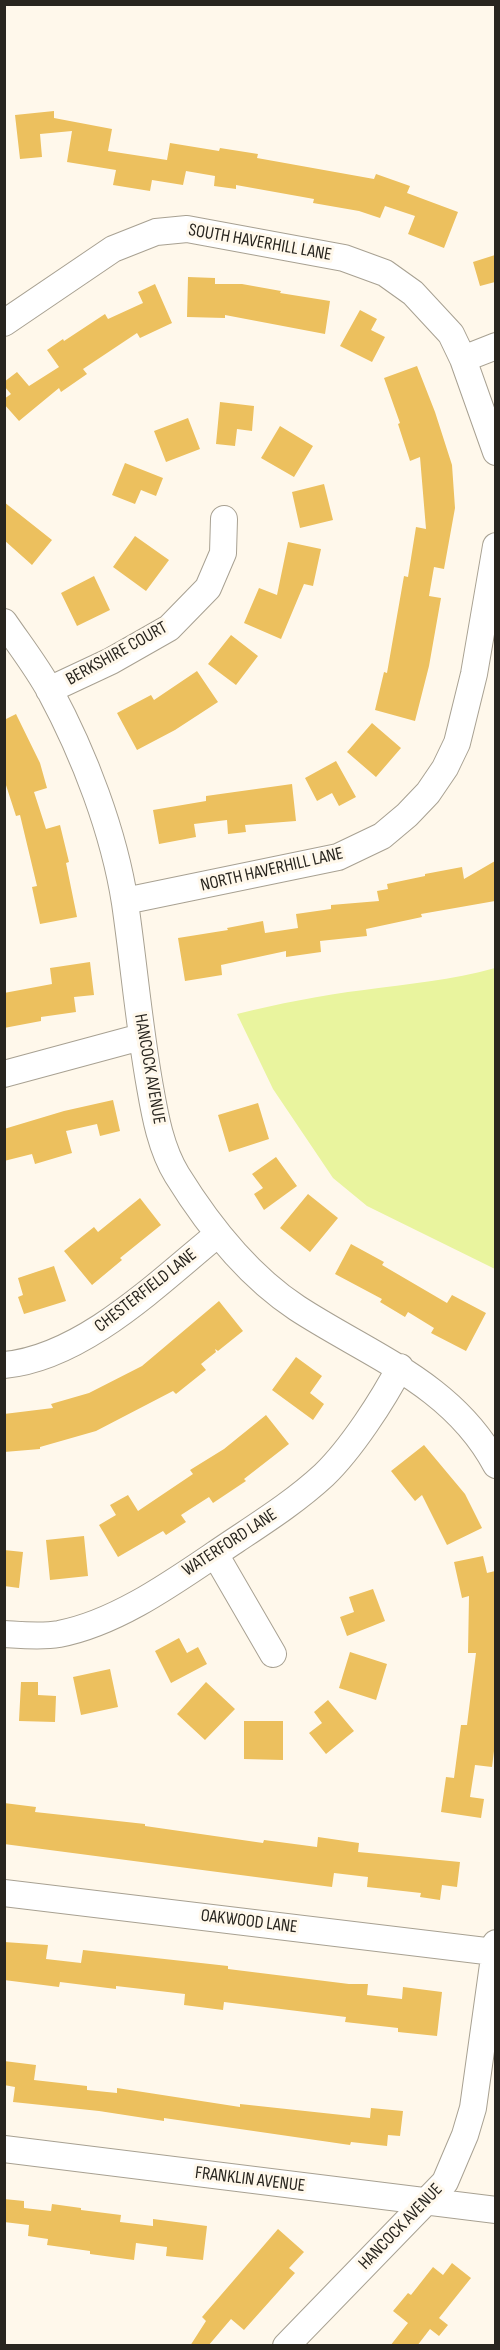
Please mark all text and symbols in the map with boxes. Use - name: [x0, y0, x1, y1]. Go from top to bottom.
- street label: SOUTH HAVERHILL LANE: [187, 220, 333, 266]
- street label: BERKSHIRE COURT: [62, 617, 172, 691]
- street label: NORTH HAVERHILL LANE: [199, 843, 345, 897]
- street label: HANCOCK AVENUE: [129, 1012, 169, 1126]
- street label: CHESTERFIELD LANE: [91, 1244, 201, 1338]
- street label: WATERFORD LANE: [179, 1504, 281, 1582]
- street label: OAKWOOD LANE: [199, 1905, 299, 1939]
- street label: FRANKLIN AVENUE: [194, 2163, 306, 2197]
- street label: HANCOCK AVENUE: [355, 2179, 447, 2275]

